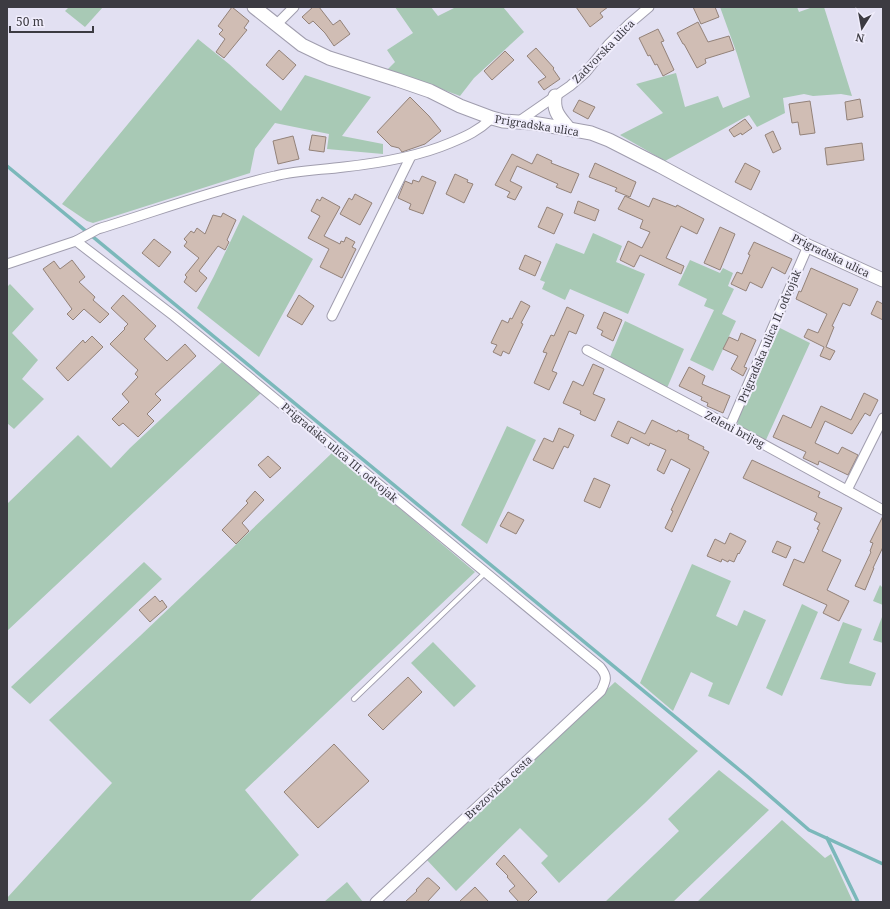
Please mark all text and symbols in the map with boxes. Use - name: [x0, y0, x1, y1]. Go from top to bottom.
- scale bar: [10, 8, 93, 34]
- north arrow: [842, 8, 882, 48]
- text: 50 m: [16, 13, 44, 30]
- street label: Zadvorska ulica: [569, 16, 637, 86]
- text: N: [854, 30, 866, 46]
- street label: Prigradska ulica: [494, 111, 580, 139]
- street label: Prigradska ulica: [789, 230, 873, 280]
- street label: Prigradska ulica II. odvojak: [734, 267, 804, 405]
- street label: Prigradska ulica III. odvojak: [279, 399, 402, 506]
- street label: Zeleni brijeg: [702, 407, 768, 451]
- street label: Brezovička cesta: [461, 752, 535, 822]

